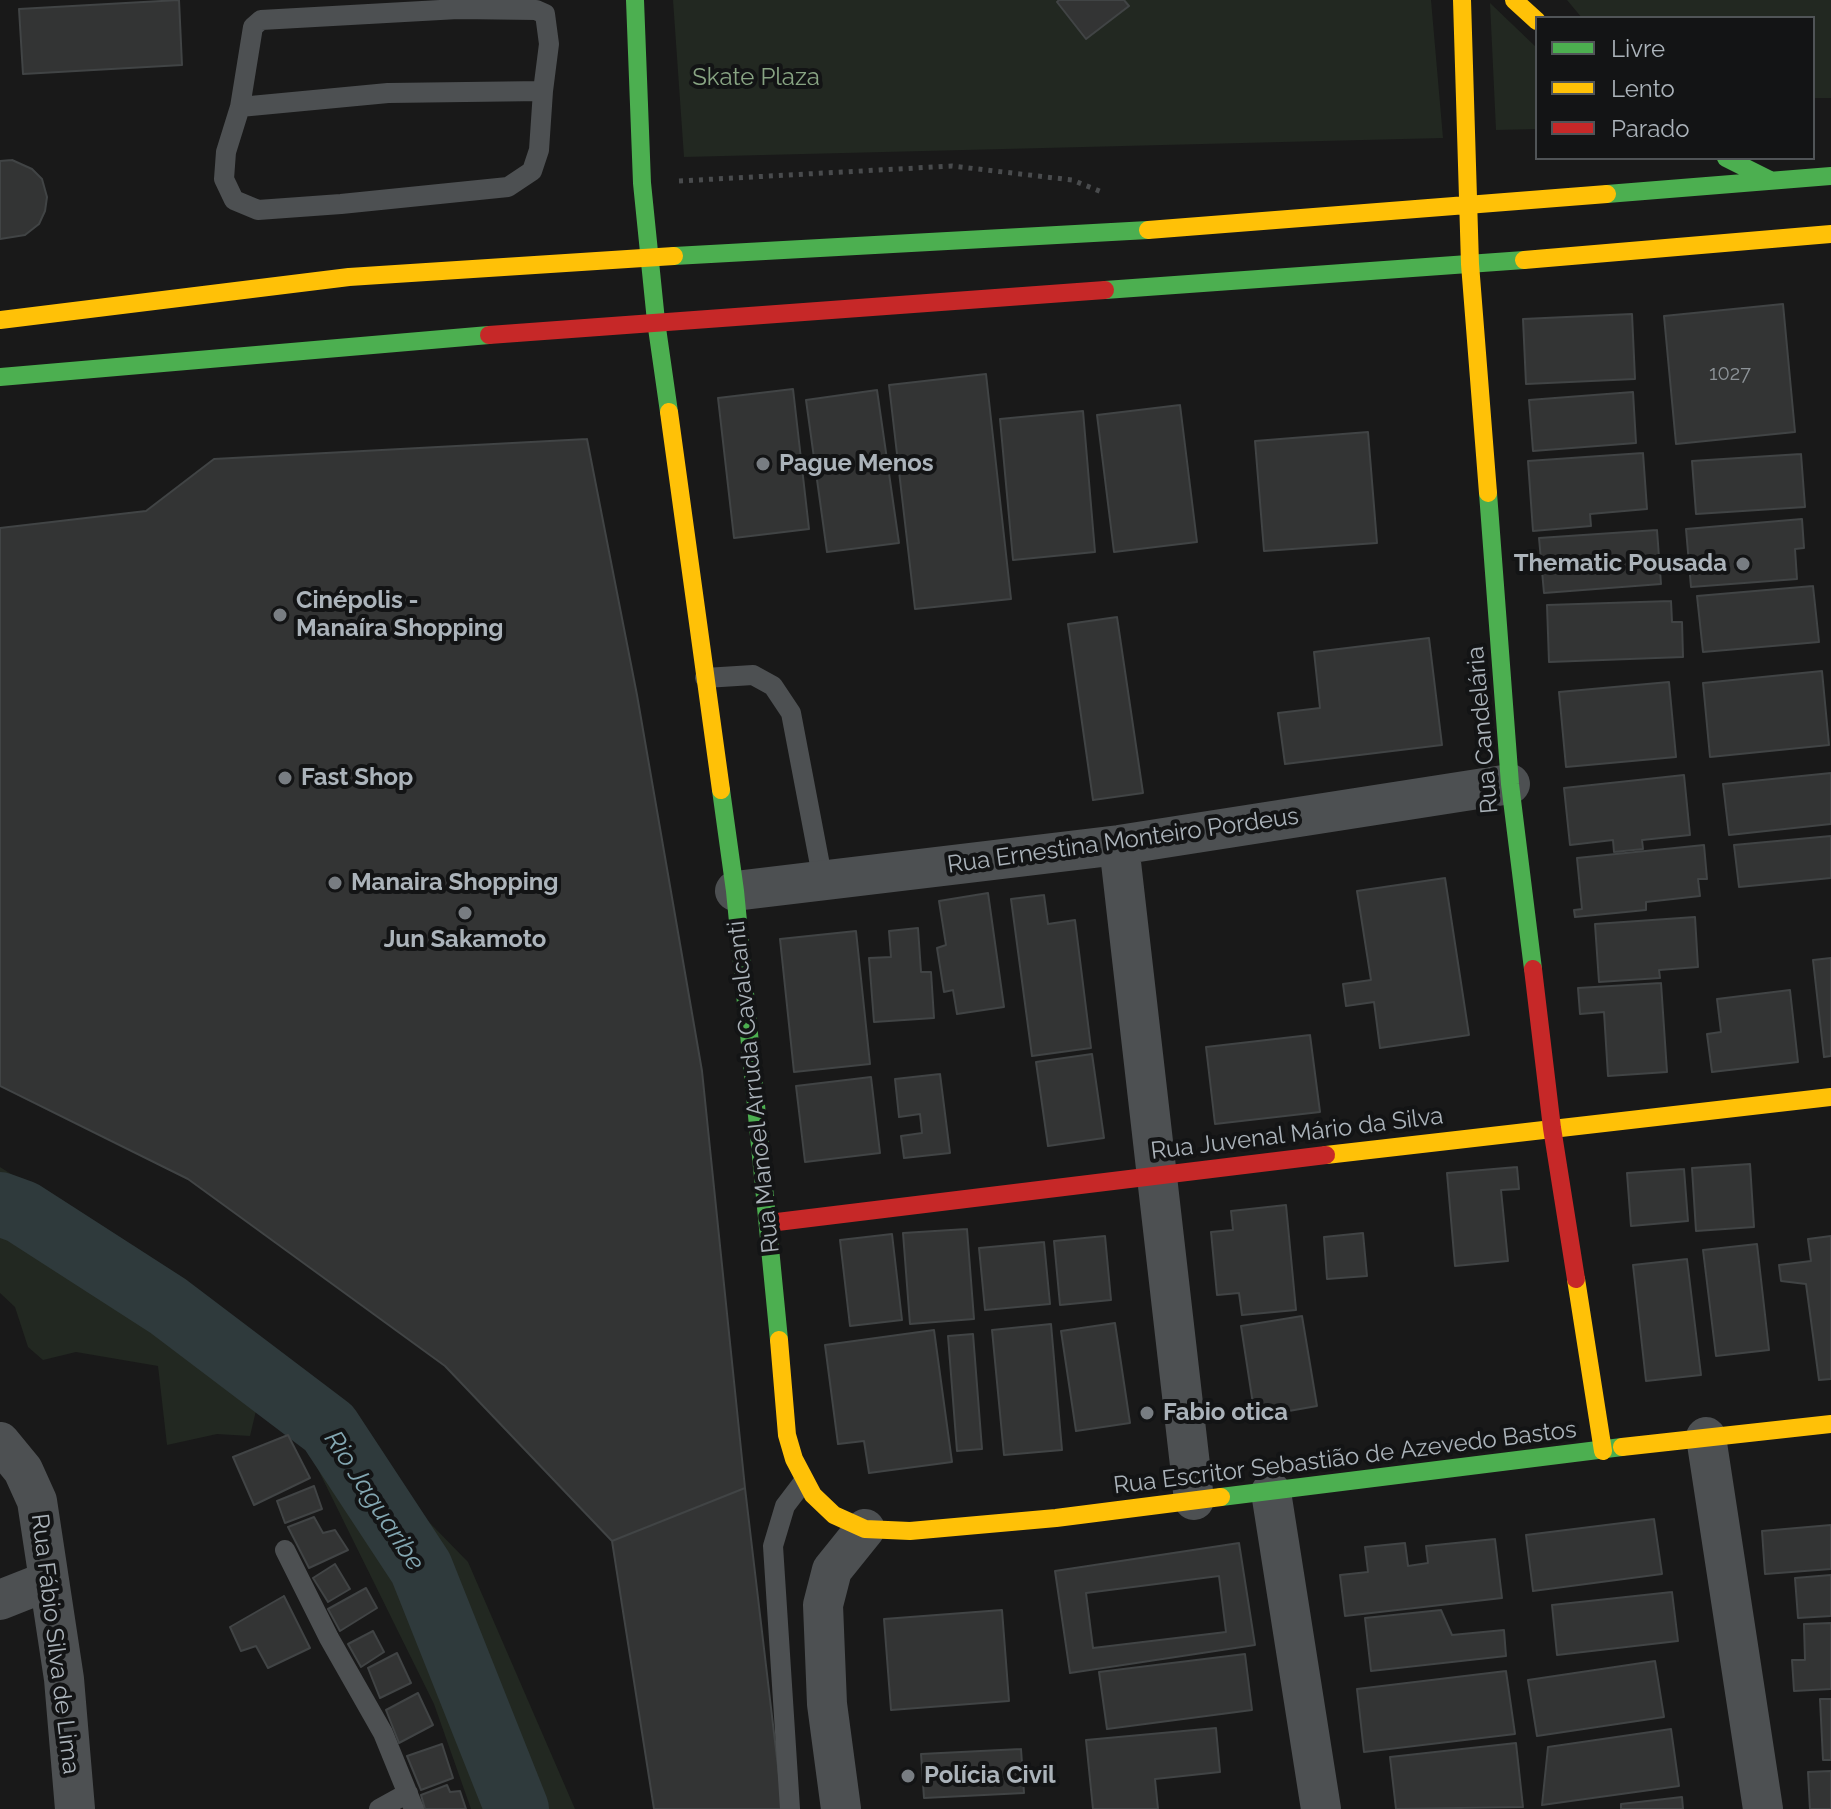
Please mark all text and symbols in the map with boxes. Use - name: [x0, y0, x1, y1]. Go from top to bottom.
- legend: [1535, 16, 1815, 160]
- text: Livre: [1611, 34, 1665, 63]
- park label: Skate Plaza: [692, 64, 820, 92]
- text: Lento: [1611, 74, 1675, 103]
- text: Parado: [1611, 114, 1690, 143]
- house number: 1027: [1709, 362, 1751, 386]
- place label: Pague Menos: [779, 450, 934, 478]
- marker: Pague Menos: [754, 455, 772, 473]
- place label: Thematic Pousada: [1514, 550, 1727, 578]
- marker: Thematic Pousada: [1734, 555, 1752, 573]
- place label: Cinépolis - Manaíra Shopping: [296, 587, 503, 643]
- marker: Cinépolis - Manaíra Shopping: [271, 606, 289, 624]
- street label: Rua Candelária: [1461, 645, 1505, 815]
- place label: Fast Shop: [301, 764, 413, 792]
- marker: Fast Shop: [276, 769, 294, 787]
- street label: Rua Ernestina Monteiro Pordeus: [945, 802, 1301, 880]
- place label: Manaira Shopping: [351, 869, 558, 897]
- marker: Manaira Shopping: [326, 874, 344, 892]
- marker: Jun Sakamoto: [456, 904, 474, 922]
- street label: Rua Manoel Arruda Cavalcanti: [722, 919, 786, 1255]
- place label: Jun Sakamoto: [384, 926, 546, 954]
- street label: Rua Juvenal Mário da Silva: [1149, 1102, 1445, 1166]
- place label: Fabio otica: [1163, 1399, 1288, 1427]
- marker: Fabio otica: [1138, 1404, 1156, 1422]
- street label: Rua Escritor Sebastião de Azevedo Bastos: [1112, 1415, 1578, 1501]
- water label: Rio Jaguaribe: [317, 1425, 431, 1577]
- street label: Rua Fábio Silva de Lima: [25, 1512, 85, 1776]
- place label: Polícia Civil: [924, 1762, 1056, 1790]
- marker: Polícia Civil: [899, 1767, 917, 1785]

